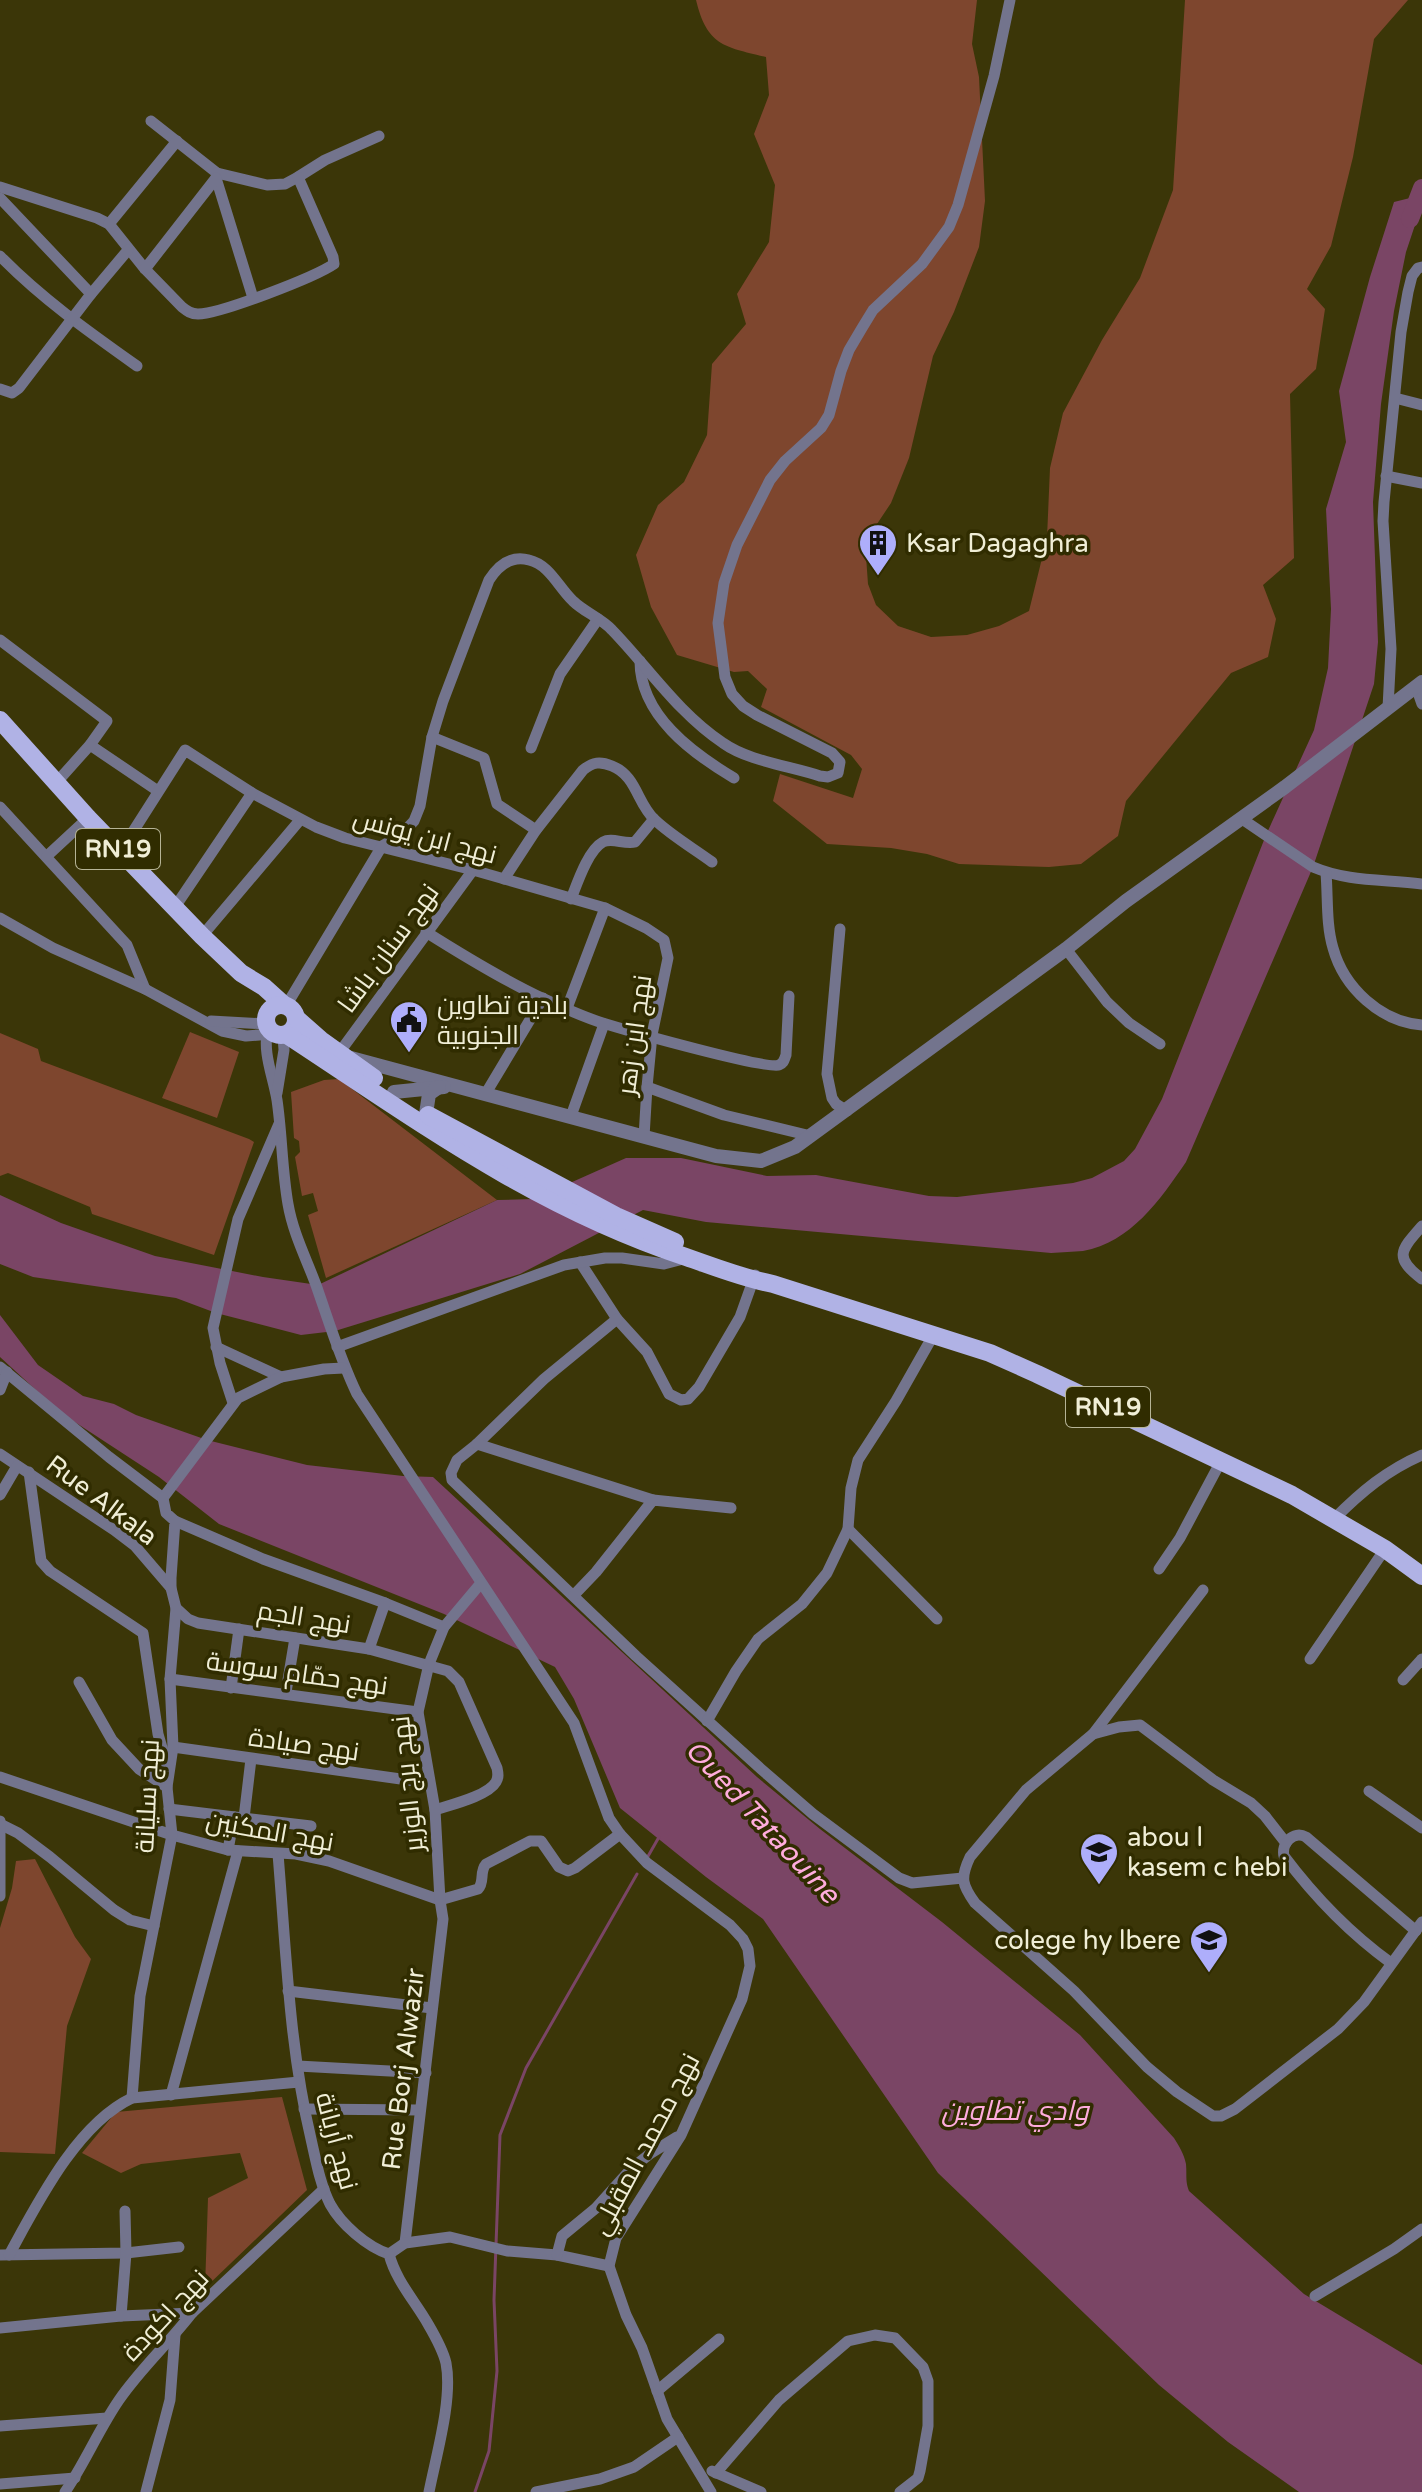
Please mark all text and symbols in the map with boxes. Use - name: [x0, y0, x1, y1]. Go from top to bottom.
- building icon: Ksar Dagaghra: [857, 522, 899, 577]
- place label: Ksar Dagaghra: [906, 528, 1089, 559]
- street label: نهج ابن يونس: [349, 802, 500, 871]
- road number: RN19: [76, 829, 160, 869]
- street label: نهج سنان باشا: [331, 878, 446, 1019]
- street label: نهج ابن زهر: [610, 973, 659, 1099]
- place label: بلدية تطاوين الجنوبية: [437, 990, 568, 1051]
- public building icon: بلدية تطاوين الجنوبية: [388, 999, 430, 1054]
- road number: RN19: [1066, 1387, 1150, 1427]
- street label: Rue Alkala: [40, 1449, 163, 1552]
- street label: نهج الجم: [255, 1595, 353, 1642]
- street label: نهج حمّام سوسة: [204, 1645, 390, 1704]
- street label: نهج برج الوزير: [385, 1714, 431, 1855]
- street label: نهج صيادة: [246, 1721, 361, 1769]
- water label: Oued Tataouine: [678, 1733, 848, 1912]
- street label: نهج سليانة: [129, 1738, 167, 1854]
- street label: نهج المكنين: [203, 1805, 336, 1859]
- place label: abou l kasem c hebi: [1127, 1822, 1287, 1883]
- school or university icon: abou l kasem c hebi: [1078, 1831, 1120, 1886]
- school or university icon: colege hy lbere: [1188, 1919, 1230, 1974]
- place label: colege hy lbere: [994, 1925, 1181, 1956]
- street label: Rue Borj Alwazir: [376, 1966, 431, 2172]
- street label: نهج محمد المقبلي: [585, 2048, 711, 2243]
- street label: نهج أريانة: [308, 2088, 366, 2194]
- water label: وادي تطاوين: [941, 2094, 1091, 2133]
- street label: نهج اكودة: [115, 2263, 216, 2368]

